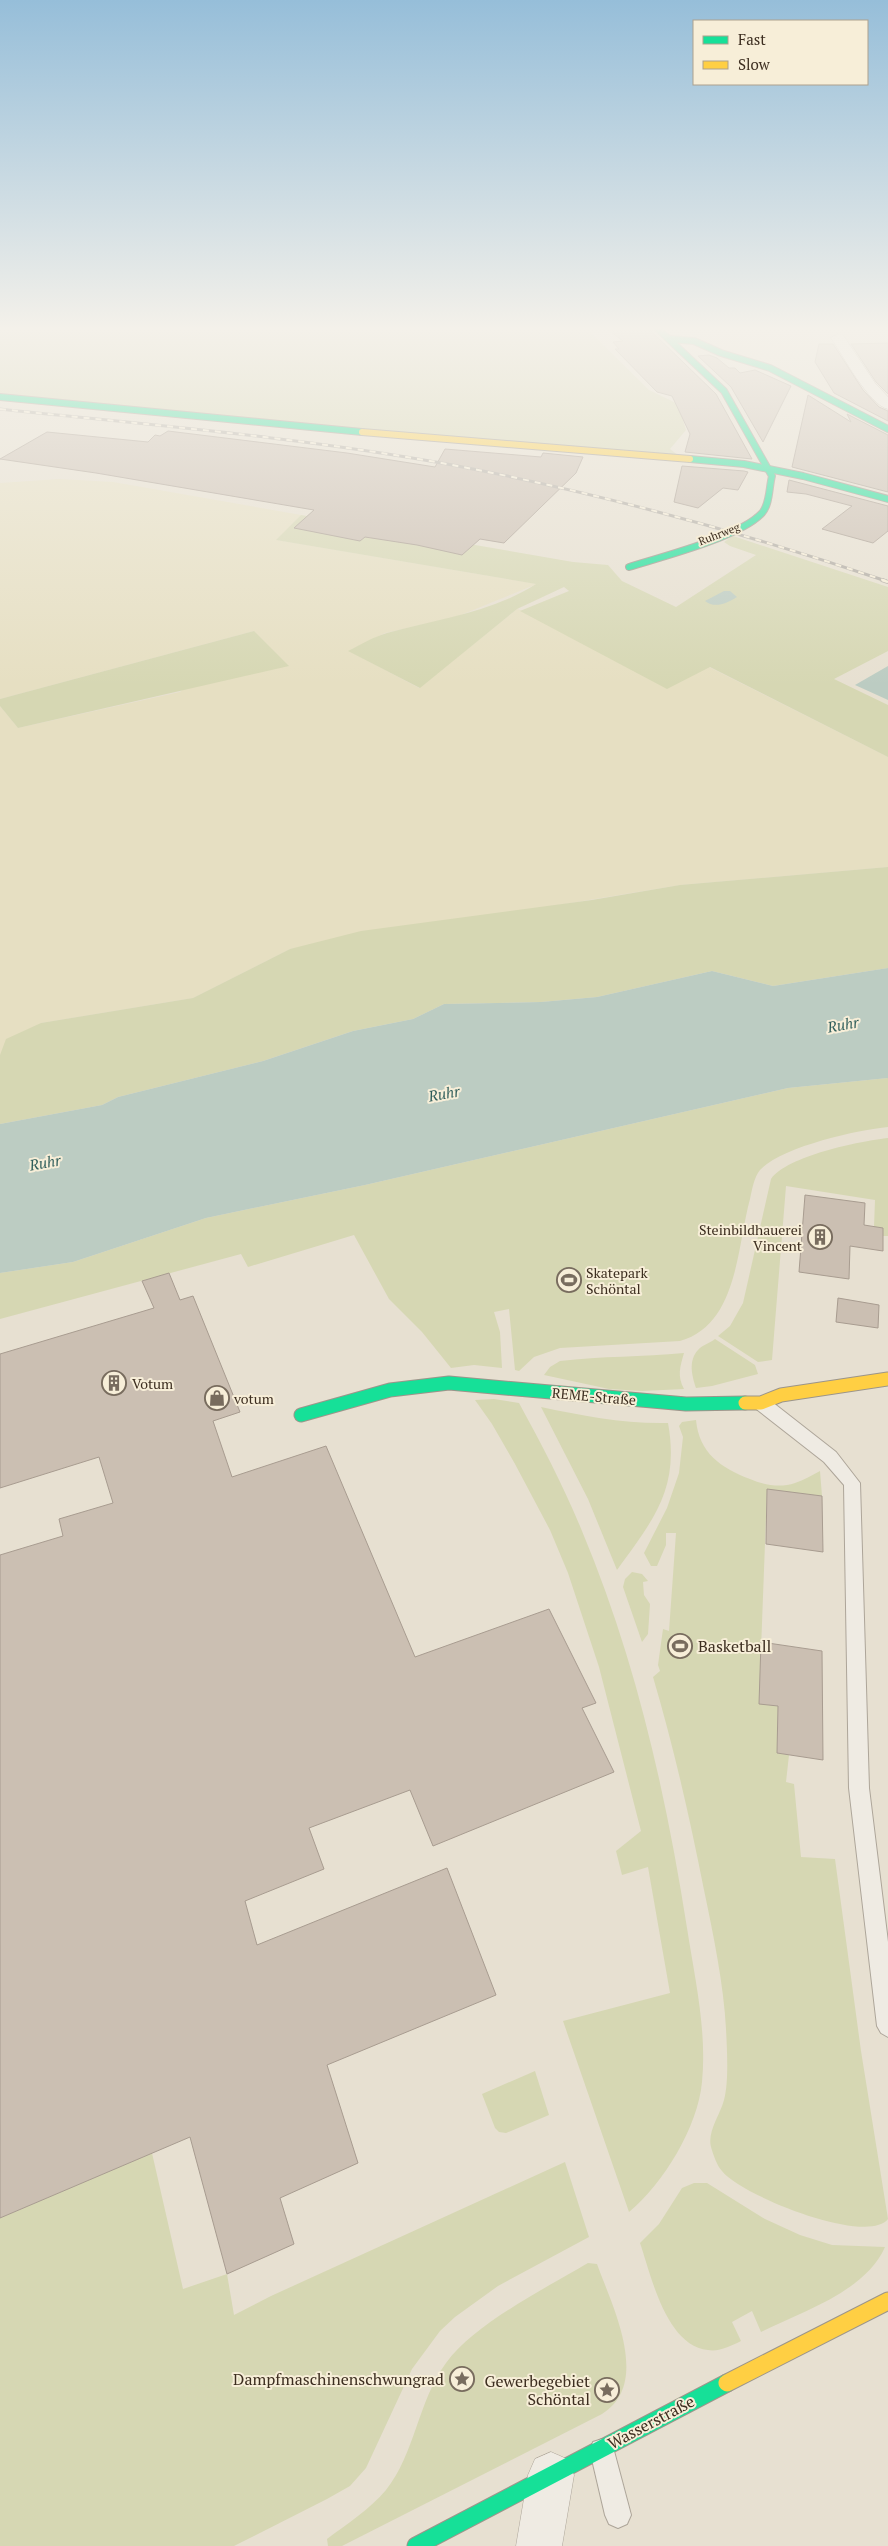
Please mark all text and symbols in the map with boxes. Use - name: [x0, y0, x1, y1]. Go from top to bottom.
- legend: [693, 20, 868, 85]
- text: Fast: [738, 29, 766, 49]
- text: Slow: [738, 54, 771, 74]
- street label: Ruhrweg: [696, 520, 742, 548]
- water label: Ruhr: [825, 1011, 861, 1037]
- water label: Ruhr: [426, 1080, 462, 1106]
- water label: Ruhr: [27, 1149, 63, 1175]
- place label: Steinbildhauerei Vincent: [699, 1220, 803, 1255]
- building icon: Steinbildhauerei Vincent: [807, 1224, 833, 1250]
- place label: Skatepark Schöntal: [586, 1263, 648, 1298]
- sports icon: Skatepark Schöntal: [556, 1267, 582, 1293]
- building icon: Votum: [101, 1370, 127, 1396]
- place label: Votum: [132, 1374, 173, 1393]
- street label: REME-Straße: [551, 1383, 637, 1409]
- shop icon: votum: [204, 1385, 230, 1411]
- place label: votum: [233, 1389, 274, 1408]
- sports icon: Basketball: [667, 1633, 693, 1659]
- place label: Basketball: [698, 1635, 772, 1657]
- place icon: Dampfmaschinenschwungrad: [449, 2366, 475, 2392]
- place label: Dampfmaschinenschwungrad: [233, 2368, 444, 2390]
- place label: Gewerbegebiet Schöntal: [485, 2370, 590, 2410]
- place icon: Gewerbegebiet Schöntal: [594, 2377, 620, 2403]
- street label: Wasserstraße: [604, 2390, 698, 2454]

